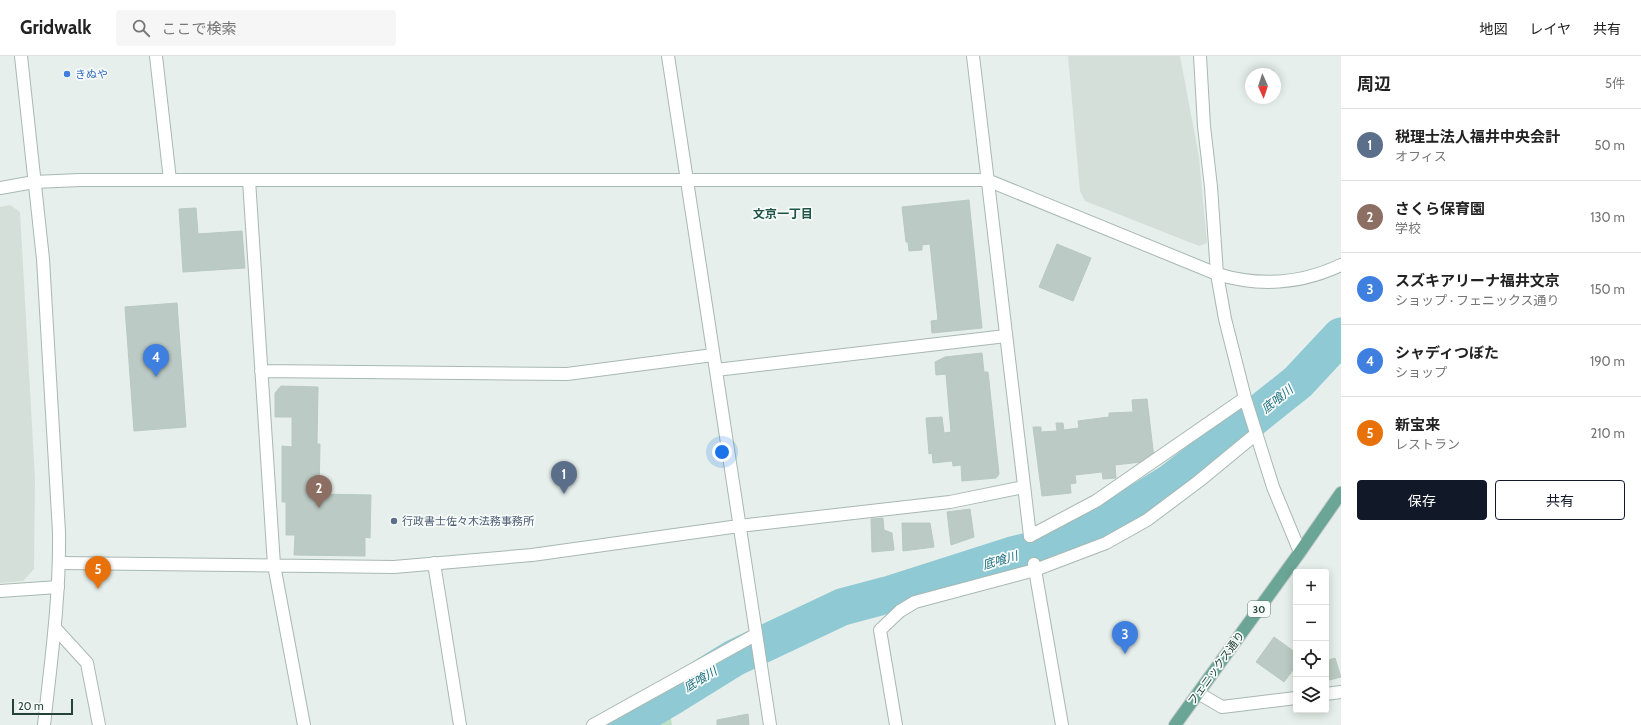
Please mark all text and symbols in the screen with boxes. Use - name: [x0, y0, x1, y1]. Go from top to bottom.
- search box: [116, 10, 396, 46]
- text: Gridwalk: [20, 16, 92, 39]
- icon: search: [130, 17, 152, 39]
- text: ここで検索: [162, 20, 237, 38]
- text: 地図: [1479, 20, 1507, 38]
- text: レイヤ: [1529, 20, 1571, 38]
- text: 共有: [1593, 20, 1621, 38]
- place label: きぬや: [75, 67, 108, 81]
- north arrow: [1245, 68, 1281, 104]
- marker: きぬや: [62, 69, 72, 79]
- text: 周辺: [1357, 74, 1391, 94]
- text: 5件: [1605, 75, 1625, 91]
- text: 税理士法人福井中央会計: [1395, 128, 1560, 146]
- text: 1: [1368, 137, 1372, 153]
- text: 50 m: [1595, 137, 1625, 153]
- text: オフィス: [1395, 148, 1447, 164]
- text: さくら保育園: [1395, 200, 1485, 218]
- district label: 文京一丁目: [753, 206, 813, 221]
- text: 2: [1367, 209, 1373, 225]
- text: 130 m: [1590, 209, 1625, 225]
- text: 学校: [1395, 220, 1421, 236]
- text: スズキアリーナ福井文京: [1395, 272, 1560, 290]
- text: 3: [1366, 281, 1374, 297]
- text: 150 m: [1590, 281, 1625, 297]
- text: ショップ · フェニックス通り: [1395, 292, 1560, 308]
- pin: 4: [143, 344, 169, 377]
- text: シャディつぼた: [1395, 344, 1499, 362]
- text: 4: [1366, 353, 1374, 369]
- text: 190 m: [1590, 353, 1625, 369]
- text: ショップ: [1395, 364, 1447, 380]
- water label: 底喰川: [1258, 381, 1297, 416]
- text: 新宝来: [1395, 416, 1440, 434]
- text: 5: [1367, 425, 1373, 441]
- text: 210 m: [1591, 425, 1625, 441]
- text: レストラン: [1395, 436, 1460, 452]
- your location: [712, 442, 732, 462]
- pin: 1: [551, 461, 577, 494]
- pin: 2: [306, 475, 332, 508]
- button: 保存: [1357, 480, 1487, 520]
- button: 共有: [1495, 480, 1625, 520]
- place label: 行政書士佐々木法務事務所: [402, 514, 535, 528]
- marker: 行政書士佐々木法務事務所: [389, 516, 399, 526]
- water label: 底喰川: [981, 547, 1021, 572]
- pin: 5: [85, 556, 111, 589]
- map controls: [1293, 569, 1329, 713]
- button: +: [1293, 569, 1329, 605]
- road number: 30: [1248, 601, 1270, 617]
- button: −: [1293, 605, 1329, 641]
- pin: 3: [1112, 621, 1138, 654]
- street label: フェニックス通り: [1185, 628, 1247, 708]
- button: locate: [1293, 641, 1329, 677]
- water label: 底喰川: [681, 662, 721, 695]
- button: layers: [1293, 677, 1329, 713]
- scale bar: [12, 697, 73, 716]
- text: 20 m: [18, 699, 44, 713]

